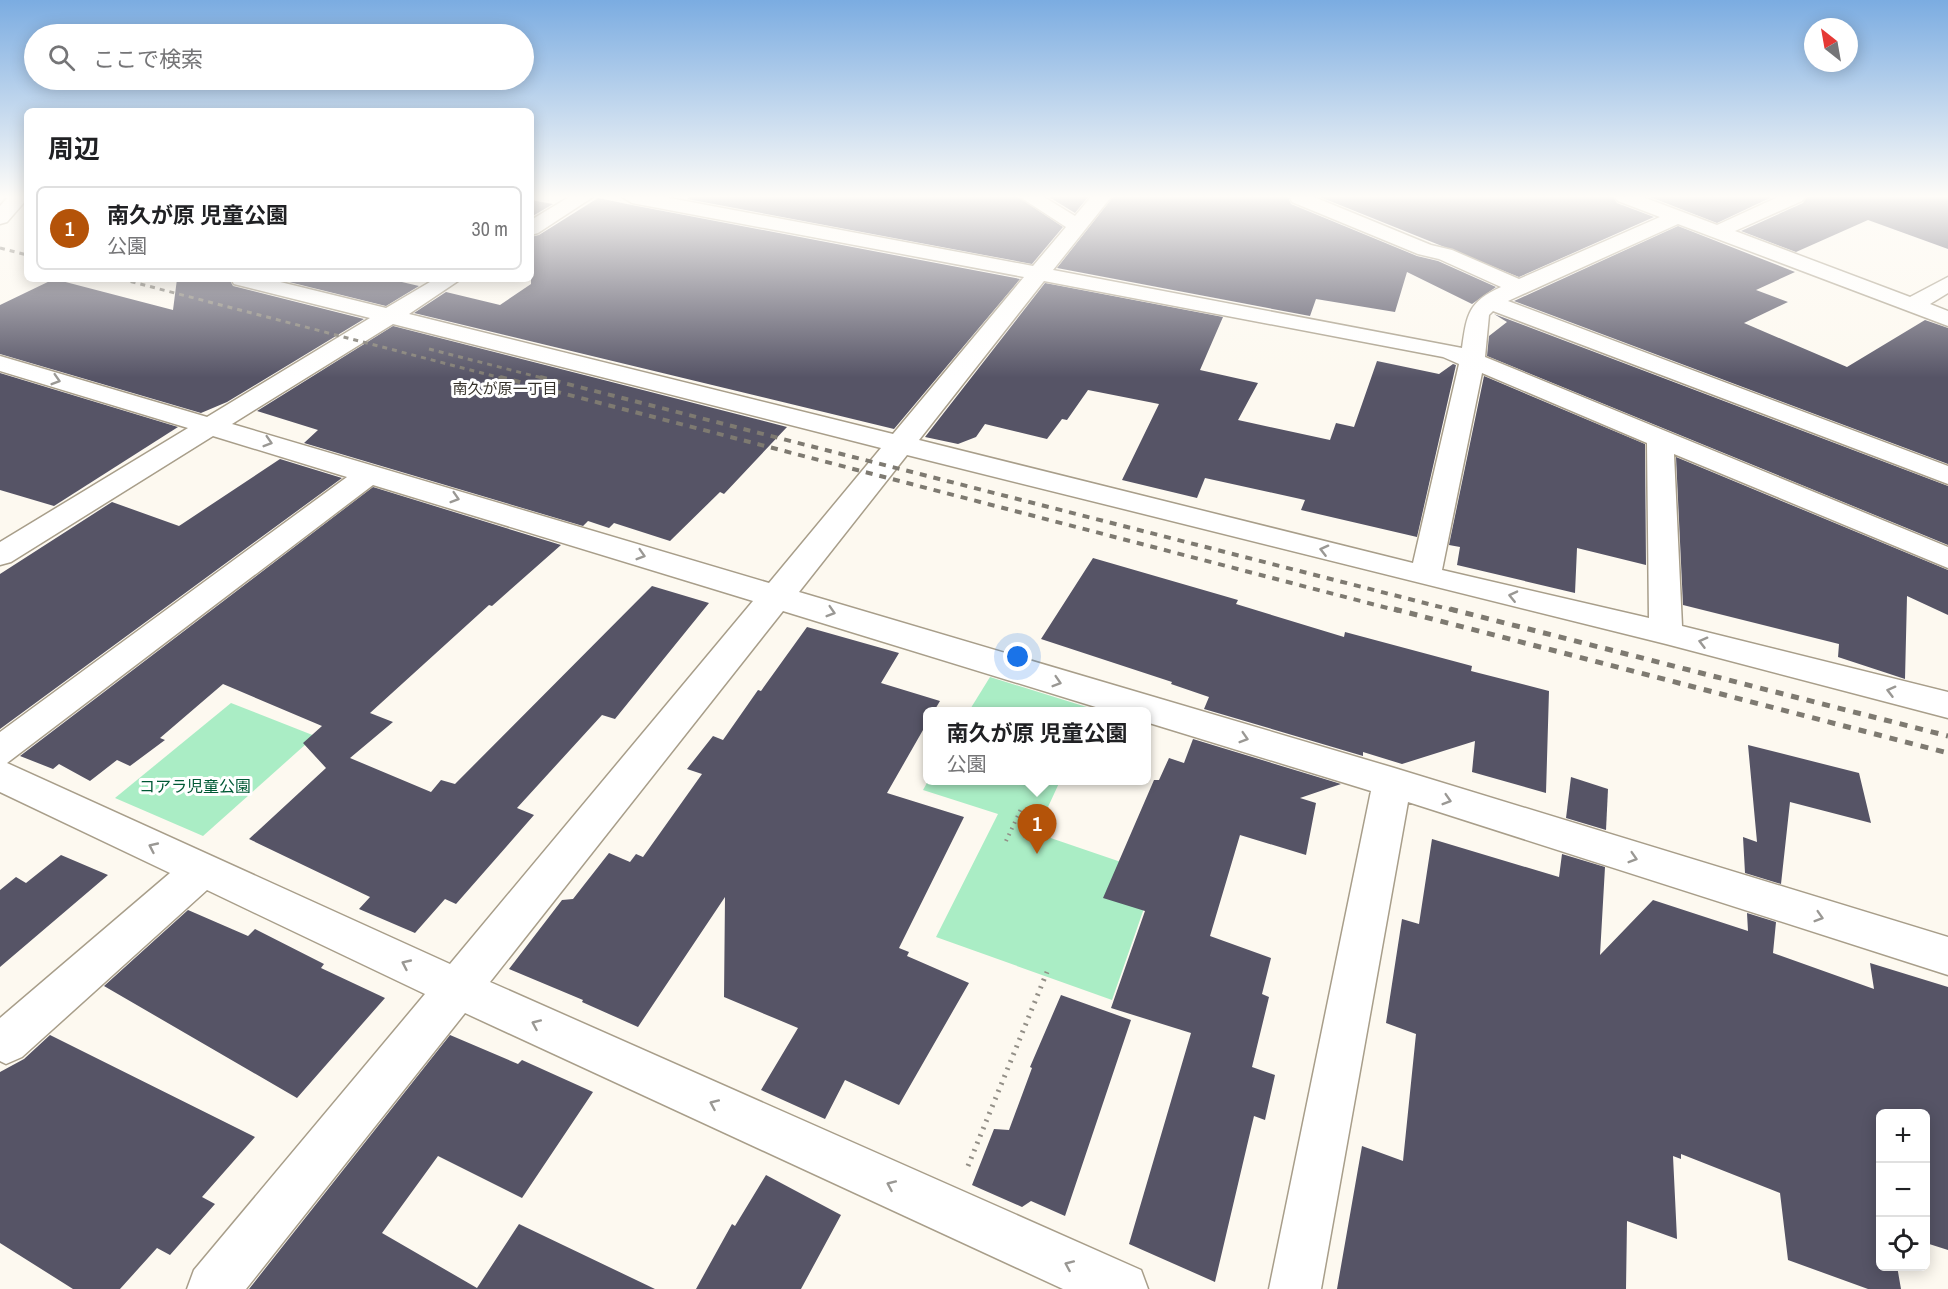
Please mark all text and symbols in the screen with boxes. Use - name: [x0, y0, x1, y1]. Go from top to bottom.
- north arrow: [1804, 18, 1858, 72]
- search box: [24, 24, 534, 90]
- icon: search: [45, 41, 78, 74]
- text: ここで検索: [93, 44, 203, 74]
- text: 周辺: [48, 131, 100, 166]
- text: 南久が原 児童公園: [107, 200, 288, 230]
- text: 1: [65, 215, 74, 242]
- text: 30 m: [472, 215, 508, 242]
- text: 公園: [107, 232, 147, 259]
- one-way arrow: [50, 373, 61, 385]
- district label: 南久が原一丁目: [452, 378, 558, 399]
- one-way arrow: [262, 435, 273, 447]
- one-way arrow: [449, 491, 460, 503]
- one-way arrow: [1319, 544, 1329, 557]
- one-way arrow: [635, 548, 646, 560]
- one-way arrow: [1508, 591, 1518, 604]
- one-way arrow: [825, 605, 836, 617]
- one-way arrow: [1698, 637, 1708, 649]
- your location: [1003, 642, 1032, 671]
- one-way arrow: [1051, 675, 1062, 687]
- one-way arrow: [1887, 685, 1897, 698]
- popup: [923, 707, 1151, 785]
- text: 南久が原 児童公園: [946, 718, 1128, 748]
- one-way arrow: [1238, 731, 1249, 743]
- text: 公園: [946, 750, 986, 777]
- park label: コアラ児童公園: [139, 775, 251, 797]
- one-way arrow: [1441, 793, 1452, 805]
- pin: 1: [1018, 804, 1056, 854]
- one-way arrow: [149, 842, 160, 854]
- one-way arrow: [1627, 851, 1638, 863]
- one-way arrow: [1813, 909, 1824, 922]
- one-way arrow: [401, 960, 412, 972]
- one-way arrow: [532, 1019, 543, 1031]
- one-way arrow: [709, 1099, 720, 1111]
- map controls: [1876, 1109, 1930, 1271]
- button: +: [1876, 1109, 1930, 1163]
- button: −: [1876, 1163, 1930, 1217]
- one-way arrow: [887, 1180, 898, 1192]
- button: locate: [1876, 1217, 1930, 1271]
- one-way arrow: [1065, 1260, 1076, 1272]

